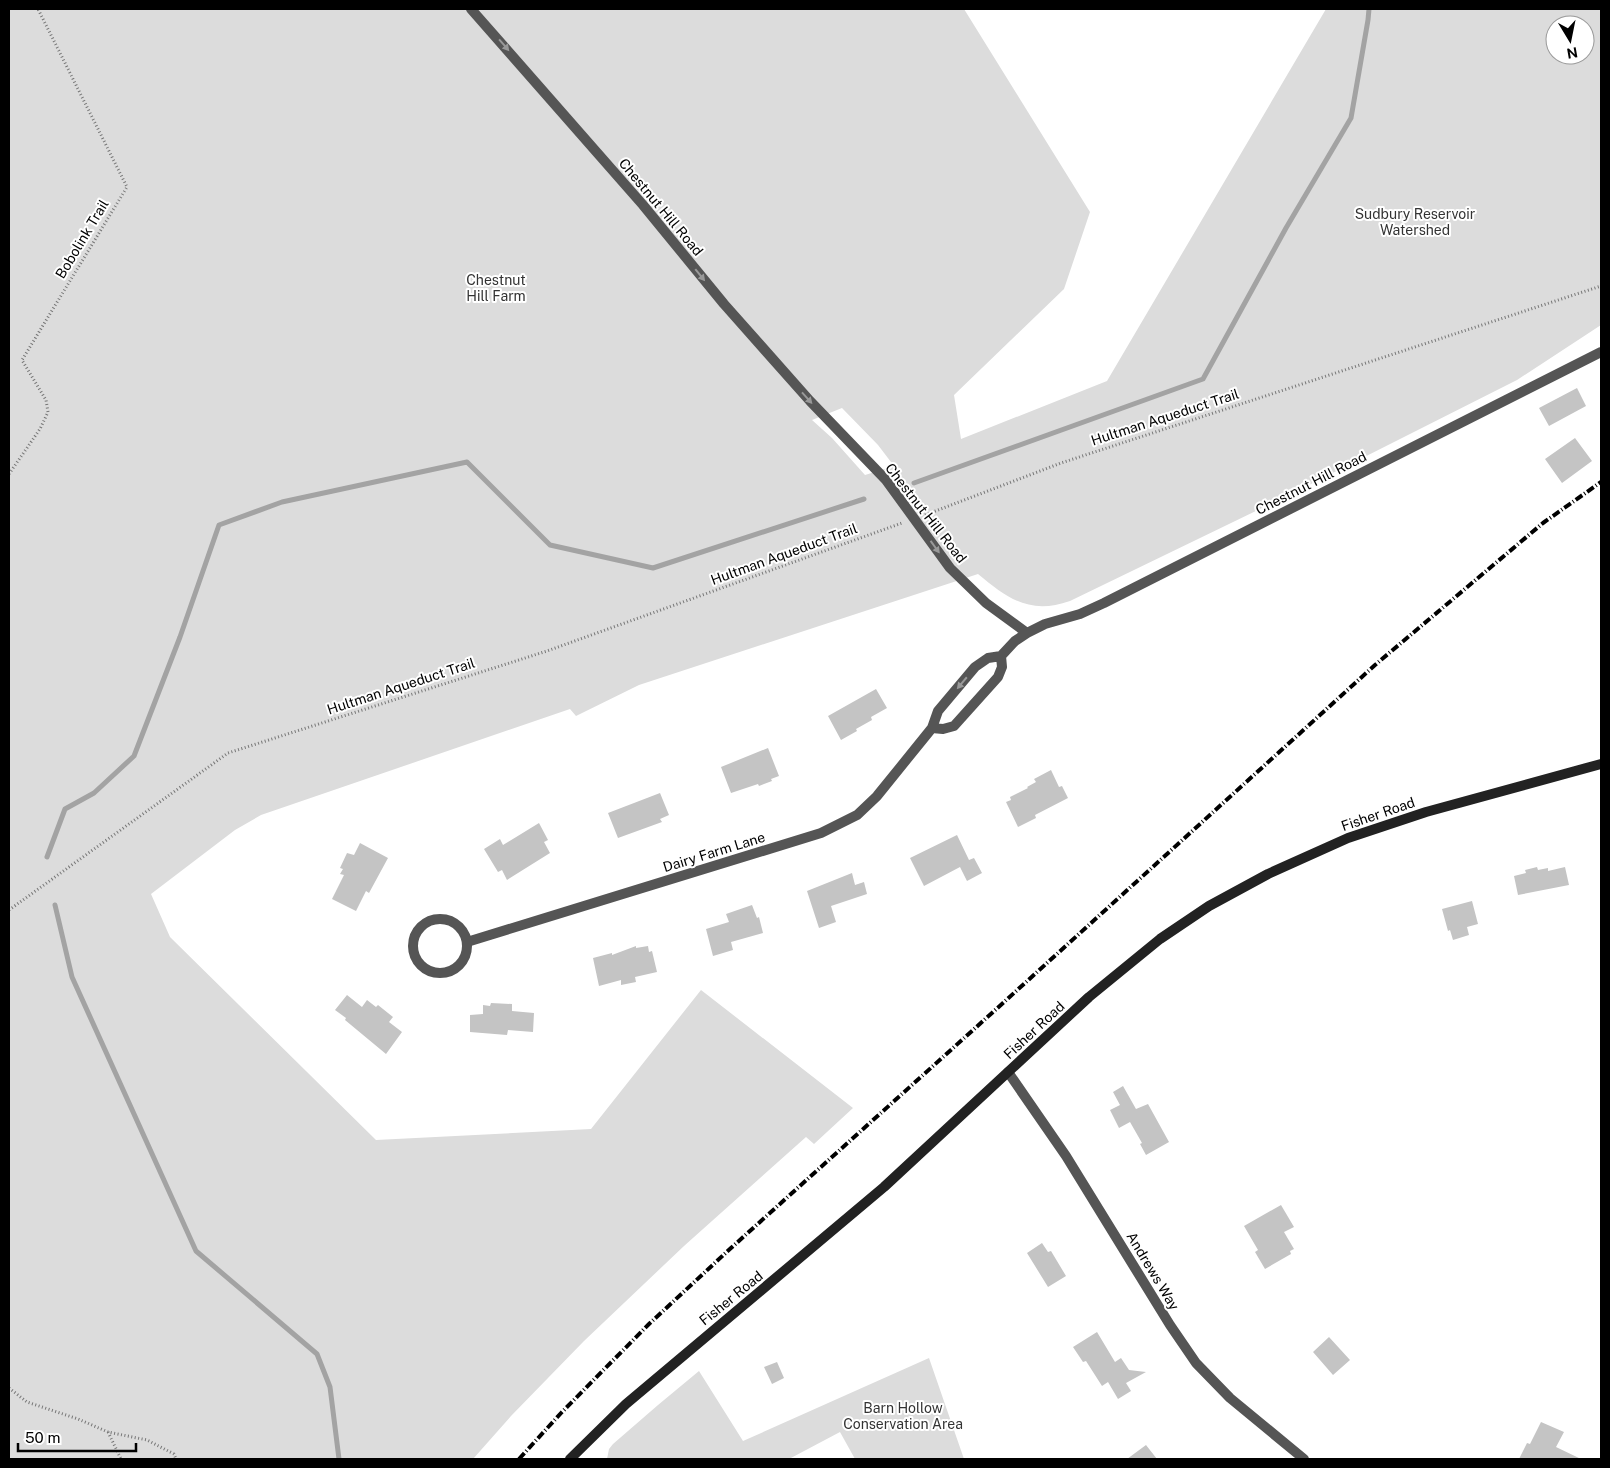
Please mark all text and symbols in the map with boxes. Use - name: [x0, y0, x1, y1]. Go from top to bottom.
- north arrow: [1545, 15, 1595, 65]
- one-way arrow: [498, 39, 509, 52]
- text: N: [1565, 44, 1579, 62]
- street label: Chestnut Hill Road: [616, 155, 706, 259]
- street label: Bobolink Trail: [52, 197, 112, 281]
- park label: Sudbury Reservoir Watershed: [1355, 206, 1475, 238]
- one-way arrow: [695, 268, 706, 281]
- park label: Chestnut Hill Farm: [466, 272, 526, 304]
- street label: Hultman Aqueduct Trail: [1089, 385, 1241, 449]
- one-way arrow: [801, 391, 813, 403]
- street label: Chestnut Hill Road: [1253, 448, 1369, 518]
- street label: Chestnut Hill Road: [882, 460, 970, 566]
- street label: Hultman Aqueduct Trail: [709, 520, 859, 588]
- one-way arrow: [930, 541, 940, 554]
- street label: Hultman Aqueduct Trail: [325, 654, 477, 718]
- one-way arrow: [957, 676, 968, 689]
- street label: Fisher Road: [1339, 794, 1417, 834]
- street label: Dairy Farm Lane: [661, 829, 767, 875]
- street label: Fisher Road: [1000, 998, 1068, 1062]
- street label: Andrews Way: [1123, 1229, 1183, 1313]
- street label: Fisher Road: [696, 1268, 766, 1328]
- park label: Barn Hollow Conservation Area: [843, 1400, 963, 1432]
- scale bar: [18, 1420, 135, 1452]
- text: 50 m: [25, 1429, 60, 1446]

